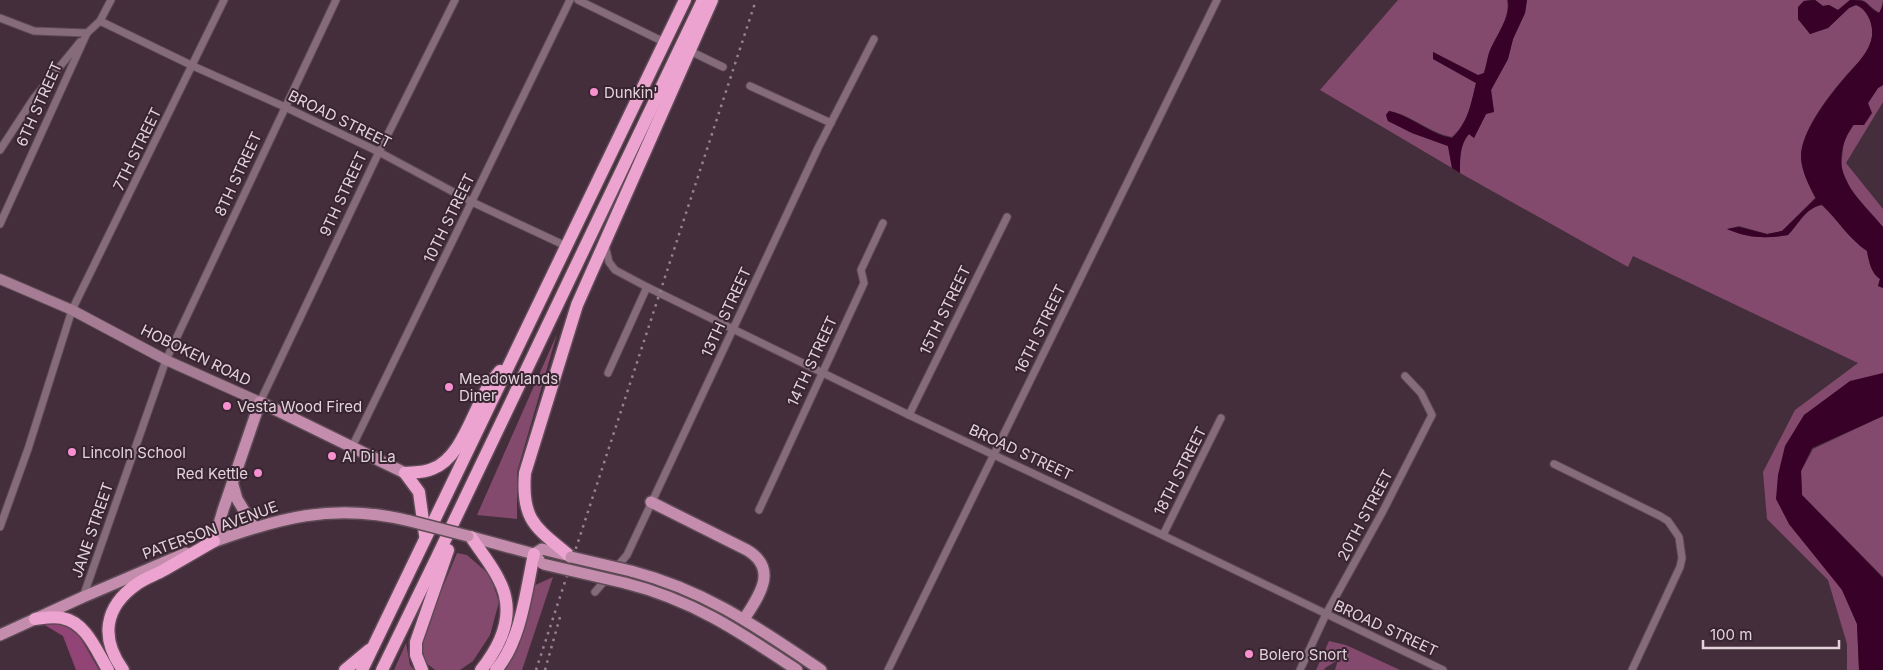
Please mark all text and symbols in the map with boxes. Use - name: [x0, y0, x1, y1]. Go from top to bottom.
- street label: 6TH STREET: [12, 59, 66, 149]
- place label: Dunkin': [604, 83, 658, 102]
- street label: BROAD STREET: [285, 86, 395, 152]
- marker: Dunkin': [588, 86, 600, 98]
- street label: 7TH STREET: [109, 104, 165, 194]
- street label: 8TH STREET: [210, 129, 266, 219]
- street label: 9TH STREET: [315, 149, 371, 239]
- street label: 10TH STREET: [419, 170, 479, 266]
- street label: 15TH STREET: [915, 262, 975, 358]
- street label: 13TH STREET: [697, 264, 755, 360]
- street label: 16TH STREET: [1010, 281, 1070, 377]
- street label: 14TH STREET: [783, 313, 841, 409]
- street label: HOBOKEN ROAD: [138, 320, 254, 390]
- place label: Meadowlands Diner: [459, 369, 558, 405]
- marker: Meadowlands Diner: [443, 381, 455, 393]
- place label: Vesta Wood Fired: [237, 397, 362, 416]
- marker: Vesta Wood Fired: [221, 400, 233, 412]
- street label: BROAD STREET: [966, 420, 1076, 484]
- street label: 18TH STREET: [1149, 423, 1211, 519]
- place label: Lincoln School: [82, 443, 186, 462]
- marker: Lincoln School: [66, 446, 78, 458]
- place label: Al Di La: [342, 447, 396, 466]
- marker: Al Di La: [326, 450, 338, 462]
- place label: Red Kettle: [176, 464, 248, 483]
- street label: 20TH STREET: [1333, 466, 1397, 564]
- marker: Red Kettle: [252, 467, 264, 479]
- street label: JANE STREET: [67, 480, 117, 580]
- street label: PATERSON AVENUE: [140, 497, 280, 563]
- street label: BROAD STREET: [1331, 596, 1441, 660]
- scale bar: [1703, 618, 1839, 650]
- text: 100 m: [1710, 625, 1752, 644]
- place label: Bolero Snort: [1259, 645, 1347, 664]
- marker: Bolero Snort: [1243, 648, 1255, 660]

